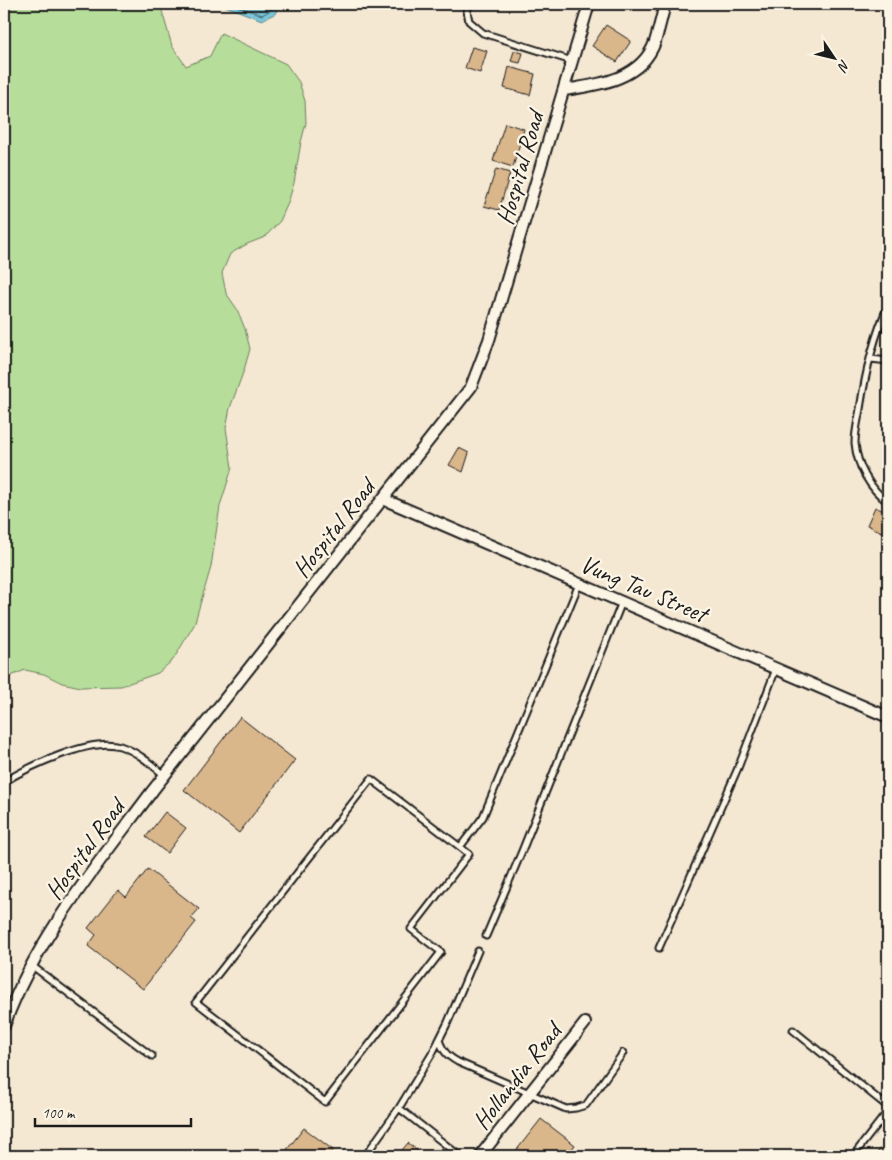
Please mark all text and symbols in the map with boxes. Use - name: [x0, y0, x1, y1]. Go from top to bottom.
- north arrow: [810, 32, 860, 82]
- text: N: [833, 57, 854, 76]
- street label: Hospital Road: [489, 104, 553, 229]
- street label: Hospital Road: [285, 470, 385, 584]
- street label: Vung Tau Street: [575, 548, 715, 631]
- street label: Hospital Road: [38, 790, 134, 906]
- street label: Hollandia Road: [465, 1014, 571, 1136]
- scale bar: [35, 1095, 191, 1127]
- text: 100 m: [42, 1104, 76, 1123]

